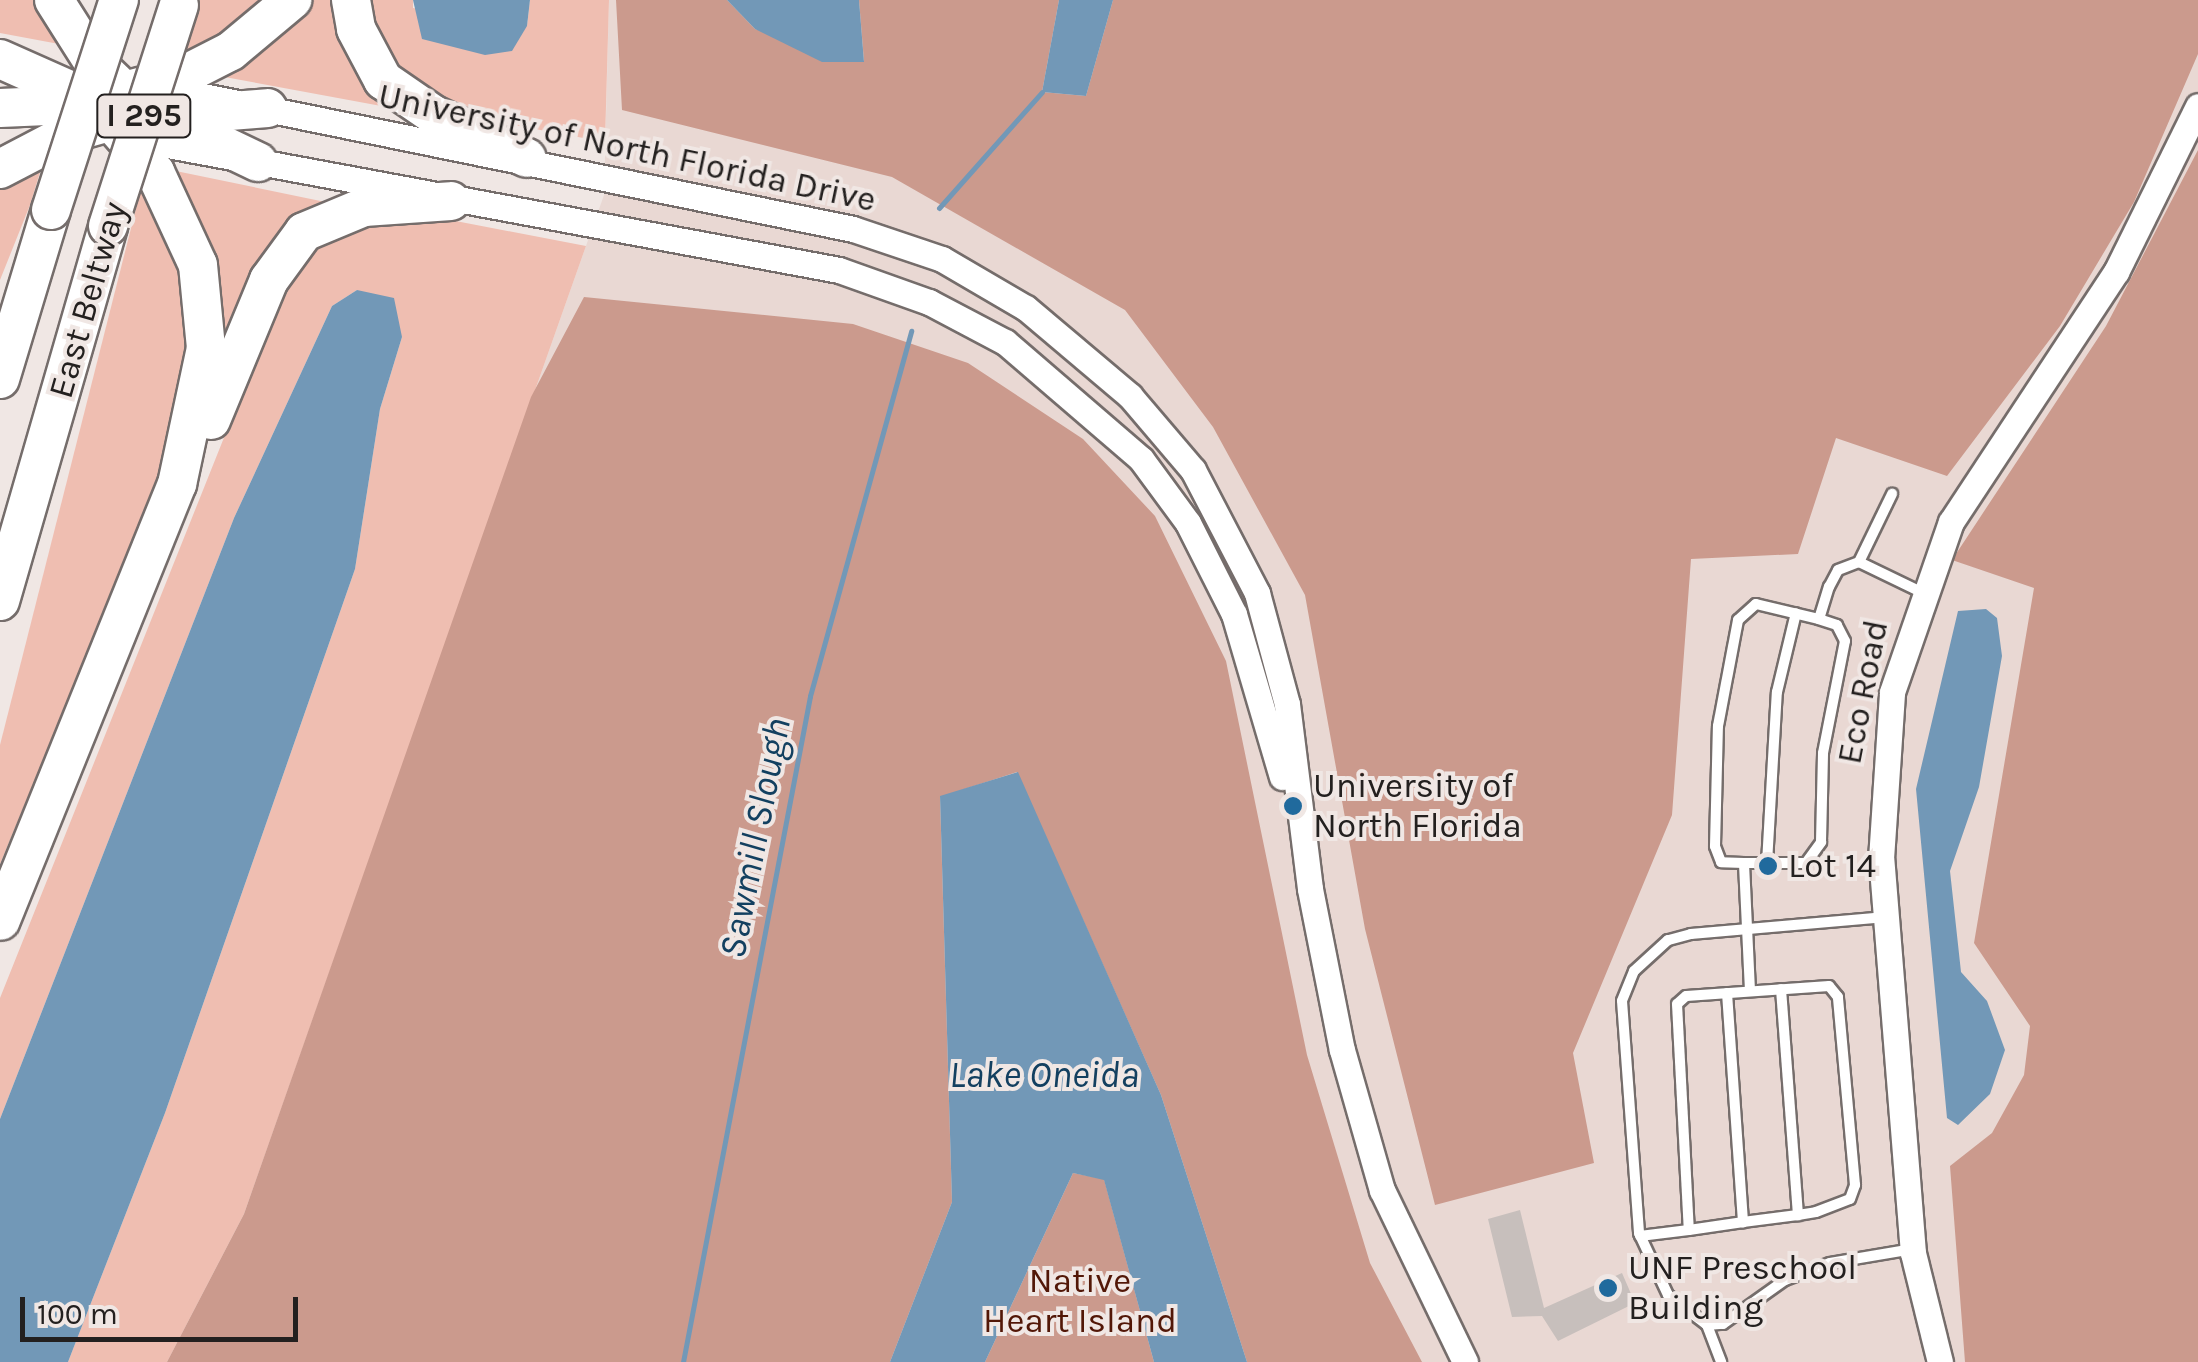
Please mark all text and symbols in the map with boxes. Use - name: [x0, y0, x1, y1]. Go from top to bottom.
- street label: University of North Florida Drive: [374, 75, 880, 221]
- road number: I 295: [94, 89, 194, 143]
- street label: East Beltway: [40, 197, 136, 403]
- street label: Eco Road: [1828, 616, 1898, 768]
- water label: Sawmill Slough: [709, 714, 801, 962]
- place label: University of North Florida: [1313, 765, 1522, 847]
- marker: University of North Florida: [1282, 795, 1304, 817]
- place label: Lot 14: [1788, 845, 1876, 887]
- marker: Lot 14: [1757, 855, 1779, 877]
- water label: Lake Oneida: [949, 1052, 1139, 1098]
- place label: UNF Preschool Building: [1628, 1247, 1857, 1329]
- park label: Native Heart Island: [983, 1260, 1177, 1342]
- scale bar: [25, 1277, 302, 1339]
- marker: UNF Preschool Building: [1597, 1277, 1619, 1299]
- text: 100 m: [37, 1296, 118, 1332]

